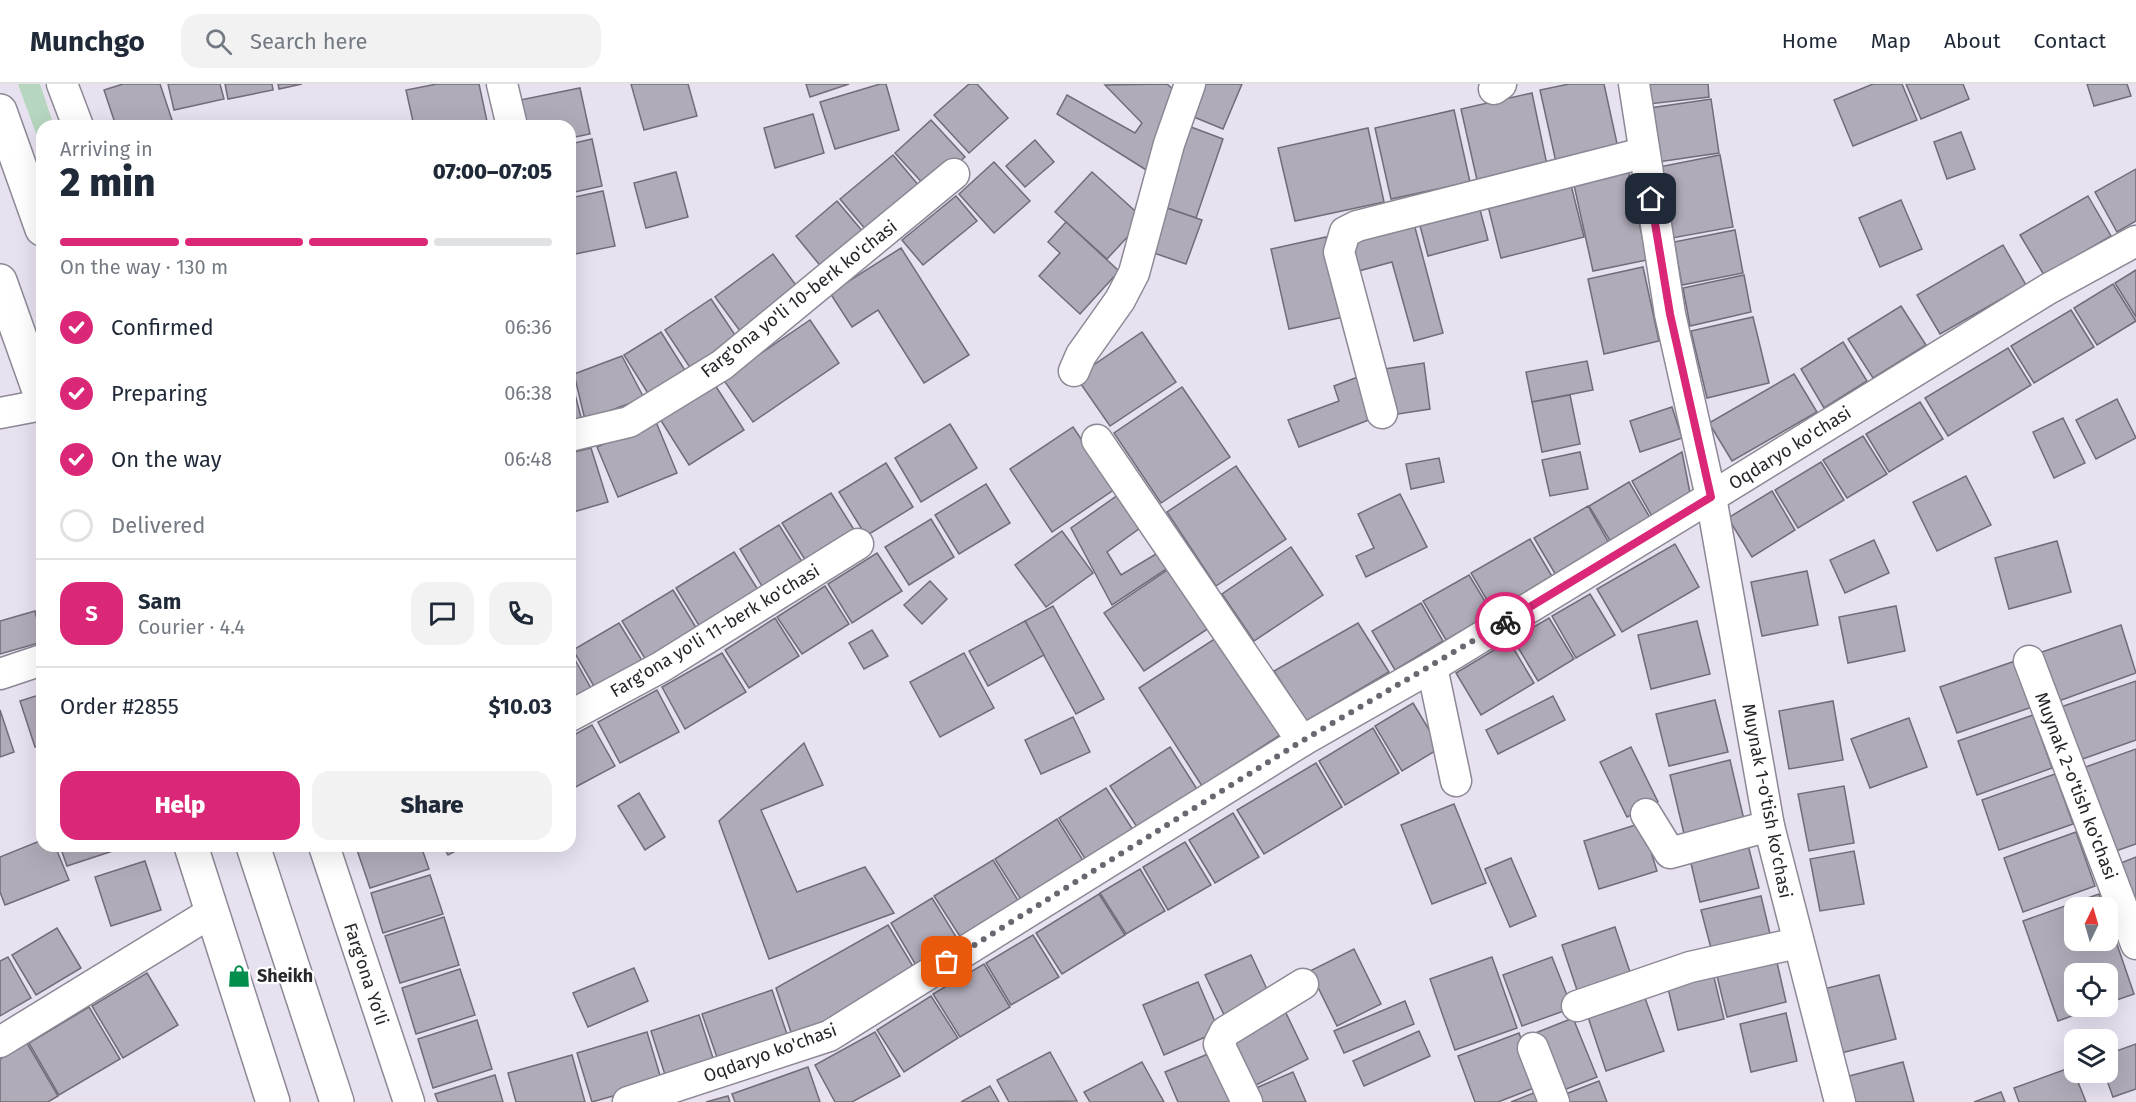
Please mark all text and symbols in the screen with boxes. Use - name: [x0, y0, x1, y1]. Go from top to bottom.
- search box: [181, 14, 601, 68]
- text: Munchgo: [30, 25, 145, 58]
- icon: search: [202, 25, 235, 58]
- text: Search here: [250, 28, 367, 55]
- text: Home: [1782, 28, 1838, 54]
- text: Map: [1871, 28, 1911, 54]
- text: About: [1944, 28, 2001, 54]
- text: Contact: [2034, 28, 2106, 54]
- text: Arriving in: [60, 137, 153, 161]
- text: 07:00–07:05: [433, 158, 552, 185]
- text: 2 min: [60, 160, 156, 206]
- pin: [1625, 173, 1676, 224]
- icon: home: [1634, 182, 1667, 215]
- street label: Farg'ona yo'li 10-berk ko'chasi: [696, 216, 902, 382]
- text: On the way · 130 m: [60, 255, 228, 279]
- icon: check: [60, 311, 93, 344]
- text: Confirmed: [111, 314, 214, 341]
- text: 06:36: [505, 315, 552, 339]
- icon: check: [60, 377, 93, 410]
- text: Preparing: [111, 380, 207, 407]
- text: 06:38: [504, 381, 552, 405]
- street label: Oqdaryo ko'chasi: [1725, 402, 1855, 494]
- icon: check: [60, 443, 93, 476]
- text: On the way: [111, 446, 222, 473]
- text: 06:48: [504, 447, 552, 471]
- text: Delivered: [111, 512, 206, 539]
- street label: Farg'ona yo'li 11-berk ko'chasi: [606, 560, 824, 702]
- button: chat: [411, 582, 474, 645]
- button: phone: [489, 582, 552, 645]
- text: Sam: [138, 588, 181, 615]
- courier: [1475, 592, 1535, 652]
- text: S: [85, 600, 98, 627]
- icon: bike: [1489, 606, 1522, 639]
- text: Courier · 4.4: [138, 615, 245, 639]
- street label: Muynak 2-o'tish ko'chasi: [2030, 689, 2122, 883]
- text: Order #2855: [60, 693, 179, 720]
- text: $10.03: [489, 693, 552, 720]
- street label: Muynak 1-o'tish ko'chasi: [1737, 702, 1797, 900]
- button: Help: [60, 771, 300, 840]
- button: Share: [312, 771, 552, 840]
- north arrow: [2064, 897, 2118, 951]
- map controls: [2064, 897, 2118, 1083]
- street label: Farg'ona Yo'li: [339, 920, 393, 1028]
- pin: [921, 936, 972, 987]
- icon: bag: [930, 945, 963, 978]
- shop icon: Sheikh: [226, 963, 252, 989]
- button: locate: [2064, 963, 2118, 1017]
- place label: Sheikh: [257, 965, 313, 987]
- street label: Oqdaryo ko'chasi: [700, 1019, 840, 1087]
- button: layers: [2064, 1029, 2118, 1083]

